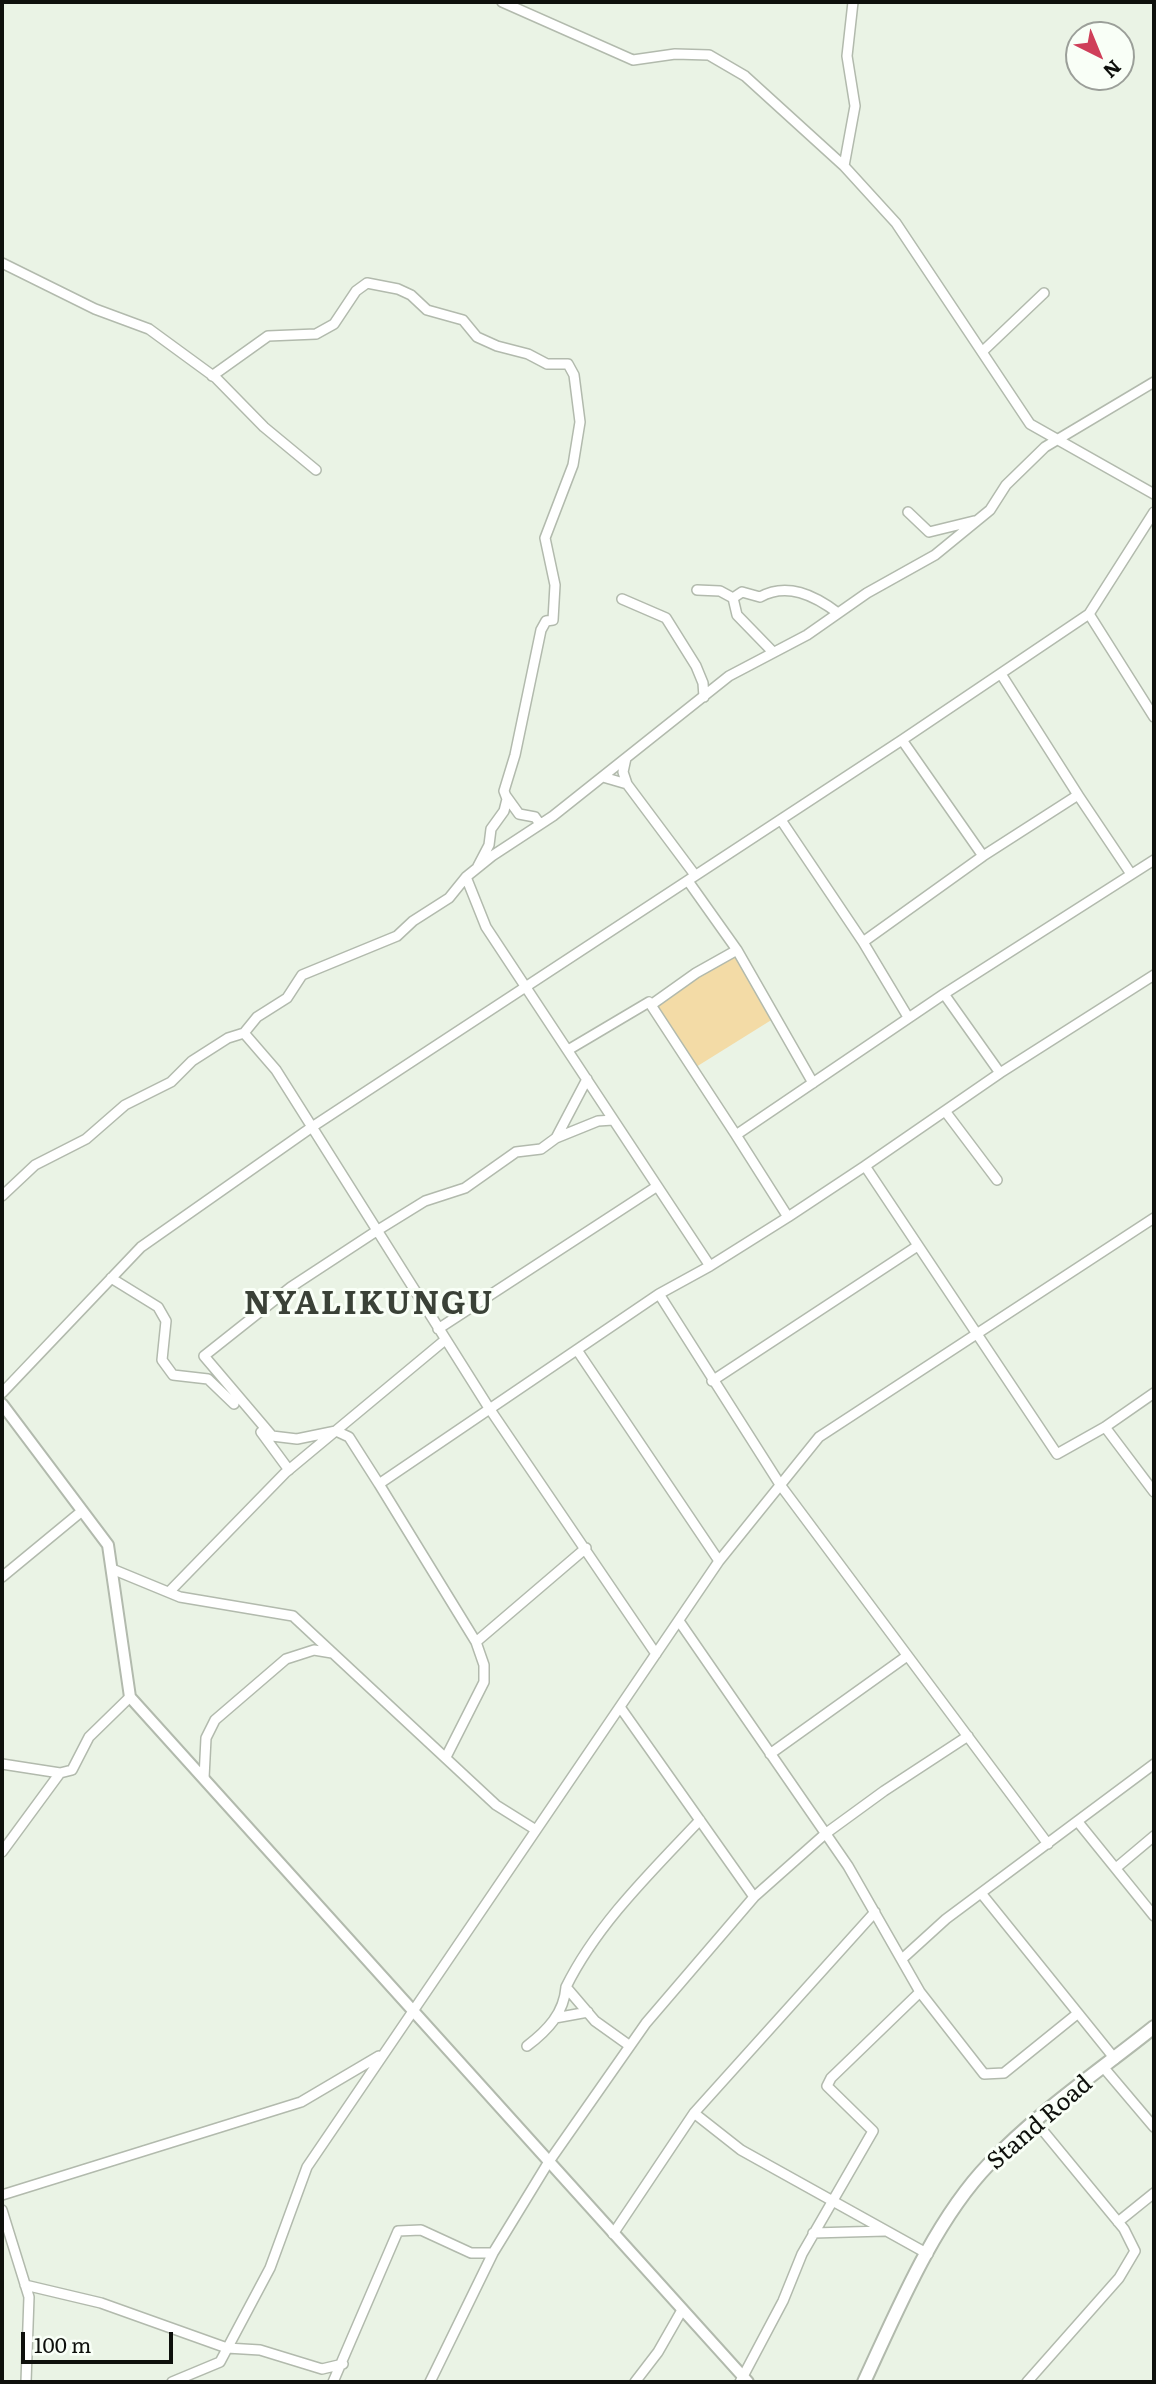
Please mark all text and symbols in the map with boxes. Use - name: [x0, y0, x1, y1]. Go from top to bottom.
- north arrow: [1065, 21, 1135, 91]
- text: N: [1098, 54, 1128, 86]
- district label: NYALIKUNGU: [245, 1286, 493, 1324]
- street label: Stand Road: [982, 2070, 1098, 2176]
- scale bar: [24, 2318, 177, 2362]
- text: 100 m: [34, 2328, 91, 2359]

